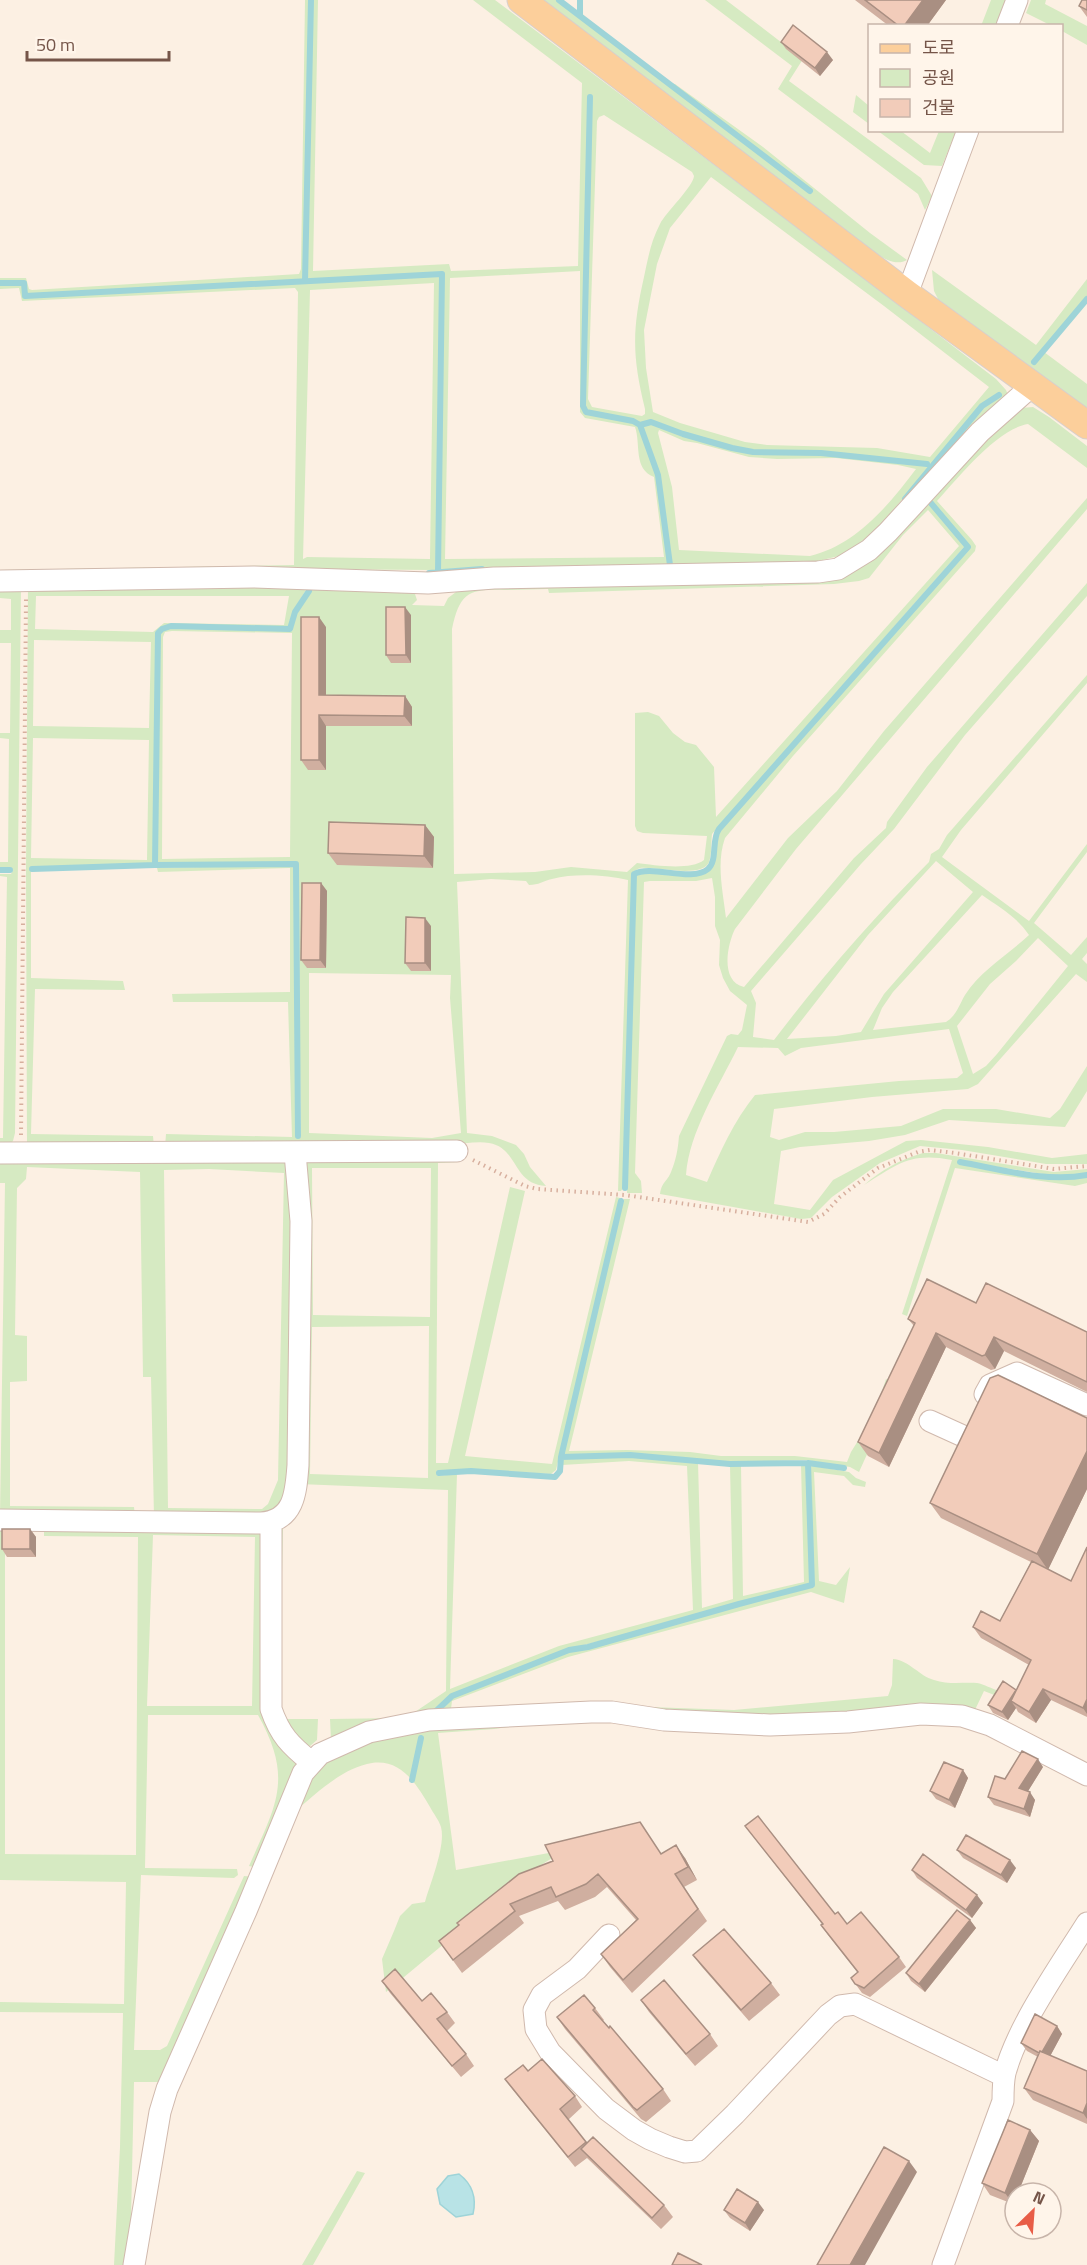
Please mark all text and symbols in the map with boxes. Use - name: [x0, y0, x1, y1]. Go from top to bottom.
- scale bar: [27, 24, 170, 62]
- legend: [868, 24, 1063, 132]
- text: 50 m: [36, 31, 75, 58]
- text: 도로: [922, 34, 955, 61]
- text: 공원: [922, 64, 955, 91]
- text: 건물: [922, 94, 955, 121]
- north arrow: [1003, 2181, 1063, 2241]
- text: N: [1029, 2184, 1049, 2211]

